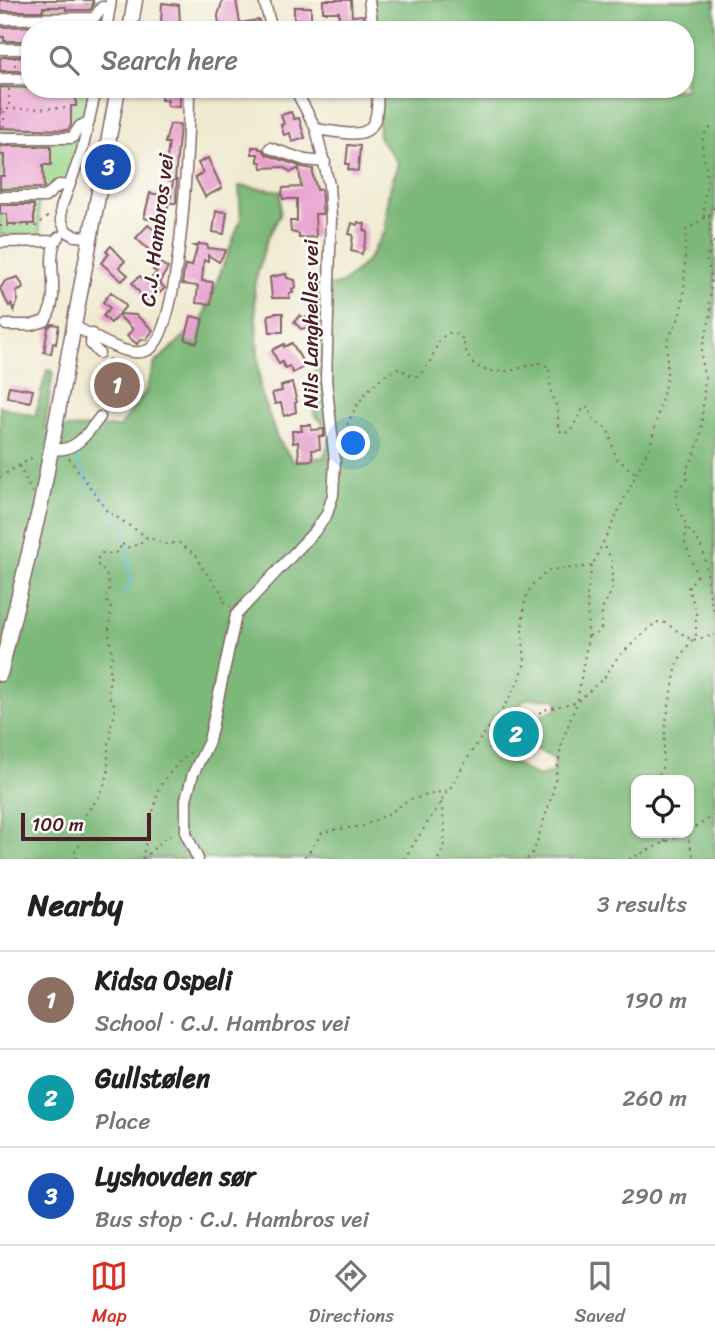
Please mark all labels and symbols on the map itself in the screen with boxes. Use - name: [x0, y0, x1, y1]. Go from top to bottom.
- pin: 3: [85, 141, 131, 193]
- street label: C.J. Hambros vei: [129, 150, 185, 309]
- street label: Nils Langhelles vei: [292, 238, 330, 409]
- pin: 1: [94, 359, 140, 411]
- your location: [336, 426, 370, 460]
- pin: 2: [493, 708, 539, 760]
- scale bar: [21, 810, 150, 842]

